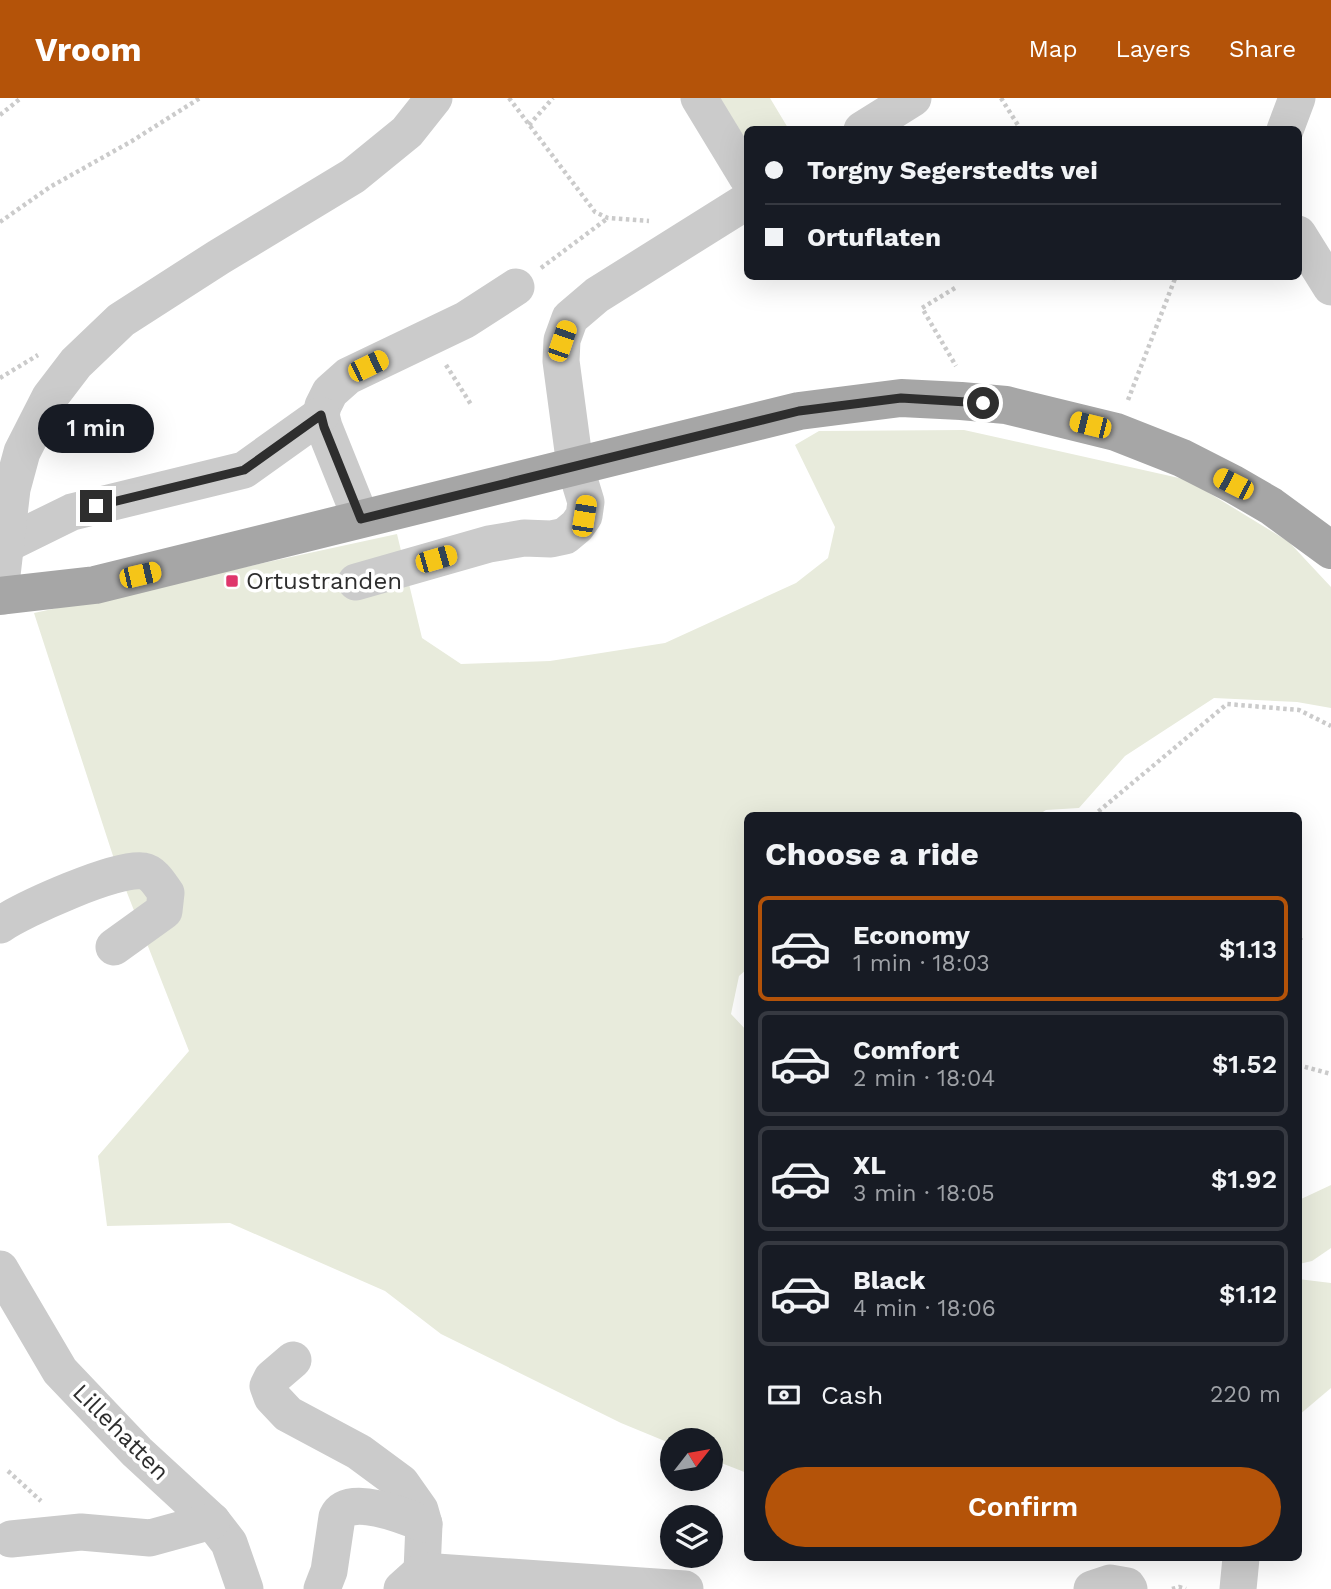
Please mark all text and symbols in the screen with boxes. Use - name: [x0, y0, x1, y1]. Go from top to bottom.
- text: Vroom: [35, 30, 142, 69]
- text: Map: [1029, 35, 1077, 63]
- text: Layers: [1115, 35, 1191, 63]
- text: Share: [1229, 35, 1296, 63]
- text: Torgny Segerstedts vei: [807, 155, 1098, 185]
- text: Ortuflaten: [807, 222, 941, 252]
- car: [546, 318, 579, 364]
- car: [345, 347, 392, 385]
- route start: [967, 387, 999, 419]
- callout: 1 min: [38, 404, 154, 454]
- car: [1068, 410, 1113, 440]
- text: 1 min: [66, 415, 126, 442]
- car: [1210, 465, 1257, 503]
- route end: [80, 490, 112, 522]
- car: [571, 494, 598, 538]
- car: [413, 543, 460, 575]
- car: [118, 560, 163, 590]
- place label: Ortustranden: [246, 567, 402, 595]
- marker: Ortustranden: [224, 573, 240, 589]
- text: Choose a ride: [765, 835, 979, 873]
- icon: car: [769, 917, 832, 980]
- text: Economy: [853, 920, 970, 950]
- text: $1.13: [1219, 934, 1277, 964]
- text: 1 min · 18:03: [853, 950, 990, 977]
- icon: car: [769, 1032, 832, 1095]
- text: Comfort: [853, 1035, 959, 1065]
- text: $1.52: [1212, 1049, 1277, 1079]
- text: 2 min · 18:04: [853, 1065, 995, 1092]
- icon: car: [769, 1147, 832, 1210]
- text: XL: [853, 1150, 886, 1180]
- text: $1.92: [1211, 1164, 1277, 1194]
- text: 3 min · 18:05: [853, 1180, 995, 1207]
- icon: car: [769, 1262, 832, 1325]
- text: Black: [853, 1265, 925, 1295]
- text: $1.12: [1219, 1279, 1277, 1309]
- text: 4 min · 18:06: [853, 1295, 996, 1322]
- icon: cash: [765, 1376, 803, 1414]
- street label: Lillehatten: [67, 1378, 175, 1486]
- text: Cash: [821, 1380, 883, 1410]
- text: 220 m: [1210, 1381, 1281, 1408]
- north arrow: [660, 1428, 723, 1491]
- map controls: [660, 1428, 723, 1568]
- button: Confirm: [765, 1467, 1281, 1547]
- button: layers: [660, 1505, 723, 1568]

